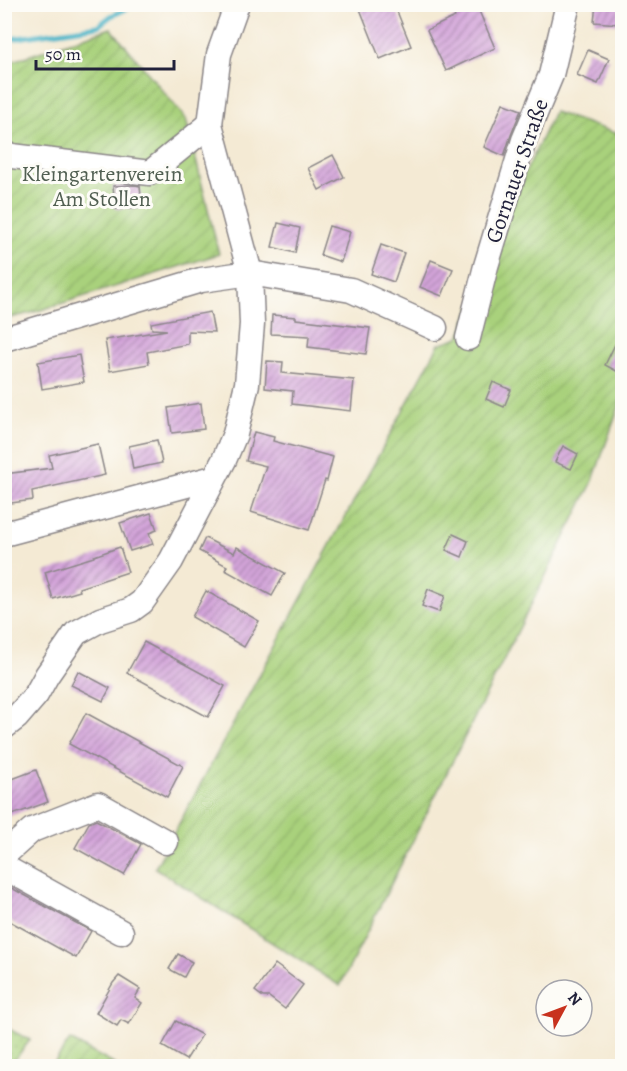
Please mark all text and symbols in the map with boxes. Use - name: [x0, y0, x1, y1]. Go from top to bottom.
- scale bar: [36, 33, 174, 71]
- text: 50 m: [45, 42, 81, 66]
- street label: Gornauer Straße: [478, 95, 556, 247]
- park label: Kleingartenverein Am Stollen: [21, 159, 183, 214]
- north arrow: [534, 978, 594, 1038]
- text: N: [562, 987, 587, 1011]

